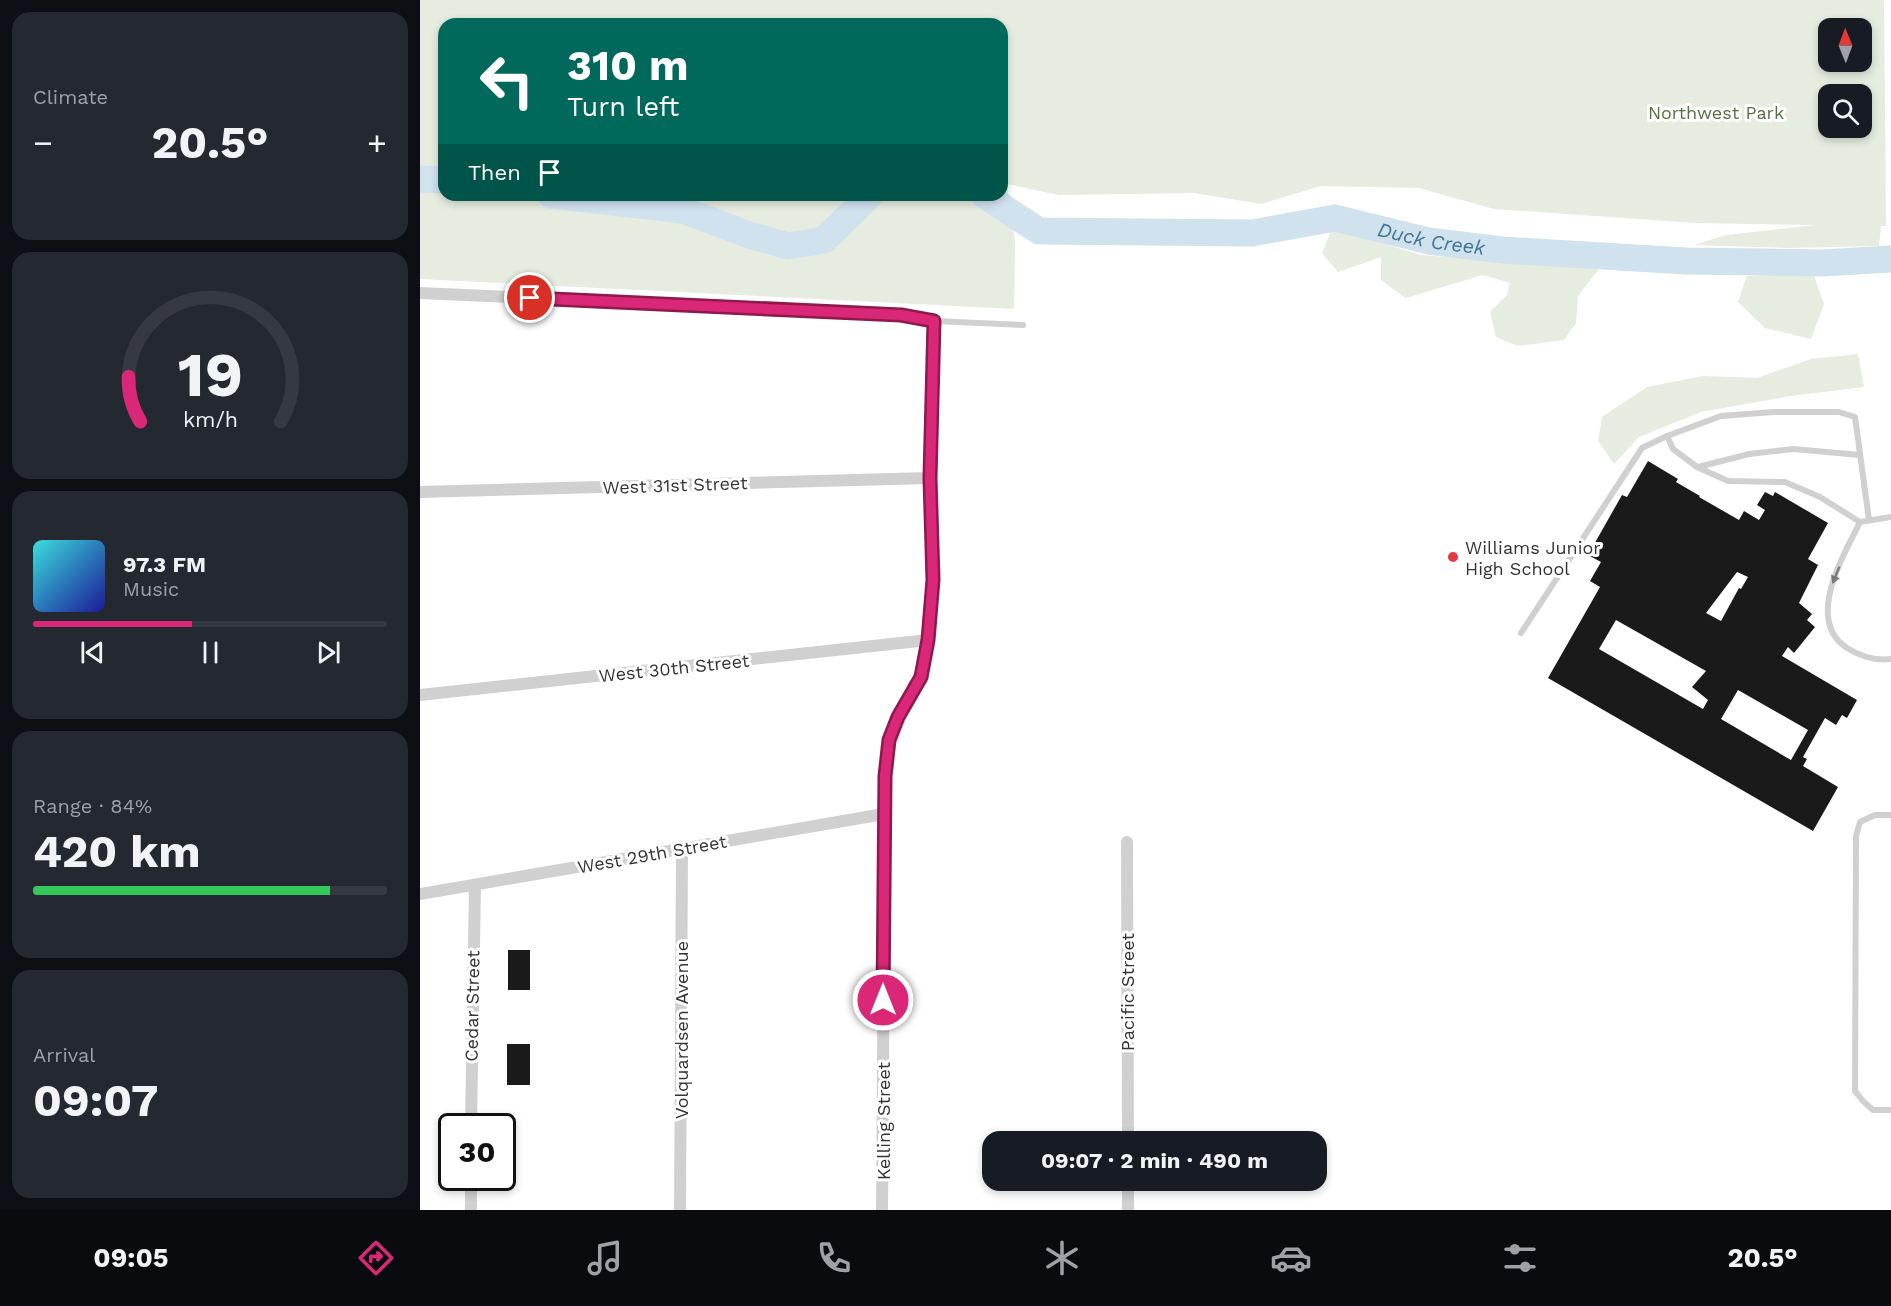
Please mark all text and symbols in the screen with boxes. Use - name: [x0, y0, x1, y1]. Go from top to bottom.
- north arrow: [1818, 18, 1872, 72]
- map controls: [1818, 18, 1872, 138]
- text: 310 m: [567, 41, 689, 90]
- icon: left: [468, 42, 546, 120]
- button: search: [1818, 84, 1872, 138]
- text: Climate: [33, 85, 108, 109]
- text: Turn left: [567, 91, 679, 123]
- park label: Northwest Park: [1648, 102, 1784, 123]
- text: 20.5°: [152, 116, 268, 169]
- text: −: [33, 123, 53, 162]
- text: +: [367, 123, 387, 162]
- icon: arrive: [533, 156, 566, 189]
- text: Then: [468, 160, 521, 185]
- water label: Duck Creek: [1375, 217, 1488, 260]
- pin: [504, 272, 555, 323]
- icon: arrive: [513, 281, 546, 314]
- text: 19: [177, 339, 243, 412]
- text: km/h: [182, 408, 238, 433]
- street label: West 31st Street: [602, 472, 748, 498]
- place label: Williams Junior High School: [1465, 537, 1601, 579]
- marker: Williams Junior High School: [1446, 550, 1460, 564]
- text: 97.3 FM: [123, 552, 206, 577]
- one-way arrow: [1831, 566, 1840, 584]
- text: Music: [123, 577, 179, 601]
- icon: previous: [76, 636, 109, 669]
- icon: pause: [194, 636, 227, 669]
- icon: next: [312, 636, 345, 669]
- street label: West 30th Street: [598, 650, 751, 686]
- text: Range · 84%: [33, 794, 152, 818]
- text: 420 km: [33, 825, 201, 878]
- street label: West 29th Street: [576, 830, 729, 877]
- street label: Pacific Street: [1117, 932, 1138, 1051]
- street label: Volquardsen Avenue: [671, 941, 692, 1119]
- street label: Cedar Street: [461, 950, 483, 1062]
- position arrow: [851, 968, 915, 1032]
- text: Arrival: [33, 1043, 95, 1067]
- street label: Kelling Street: [873, 1061, 894, 1180]
- text: 09:07: [33, 1074, 158, 1127]
- speed limit sign: 30: [438, 1113, 516, 1191]
- text: 09:07 · 2 min · 490 m: [1041, 1148, 1268, 1173]
- icon: directions: [355, 1237, 397, 1279]
- icon: music: [584, 1237, 626, 1279]
- icon: phone: [813, 1237, 855, 1279]
- icon: climate: [1041, 1237, 1083, 1279]
- icon: car: [1270, 1237, 1312, 1279]
- icon: filters: [1499, 1237, 1541, 1279]
- text: 09:05: [93, 1242, 169, 1274]
- text: 20.5°: [1727, 1242, 1798, 1274]

